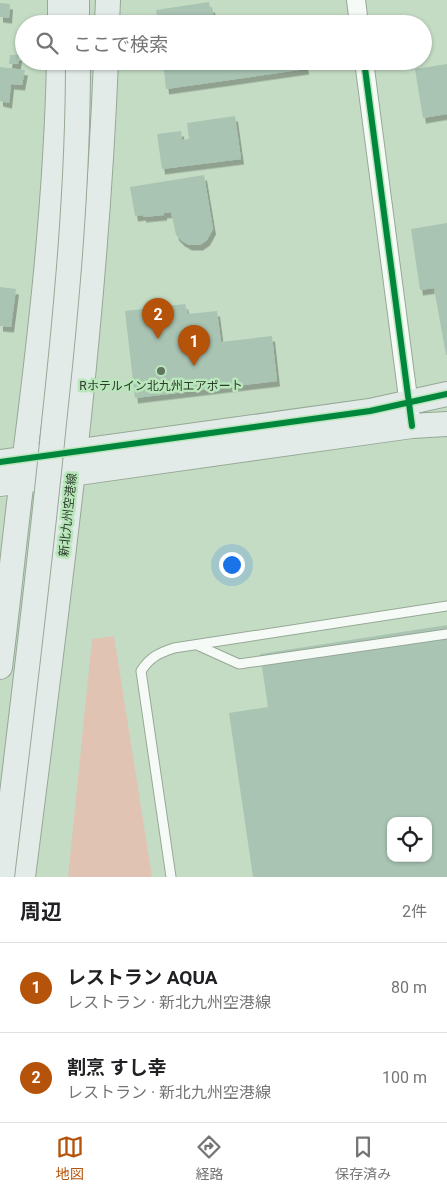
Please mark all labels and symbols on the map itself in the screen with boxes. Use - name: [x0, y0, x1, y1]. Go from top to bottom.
- pin: 2: [142, 298, 174, 339]
- pin: 1: [178, 325, 210, 366]
- marker: Rホテルイン北九州エアポート: [155, 365, 167, 377]
- place label: Rホテルイン北九州エアポート: [79, 379, 243, 393]
- street label: 新北九州空港線: [57, 472, 79, 558]
- your location: [219, 552, 245, 578]

